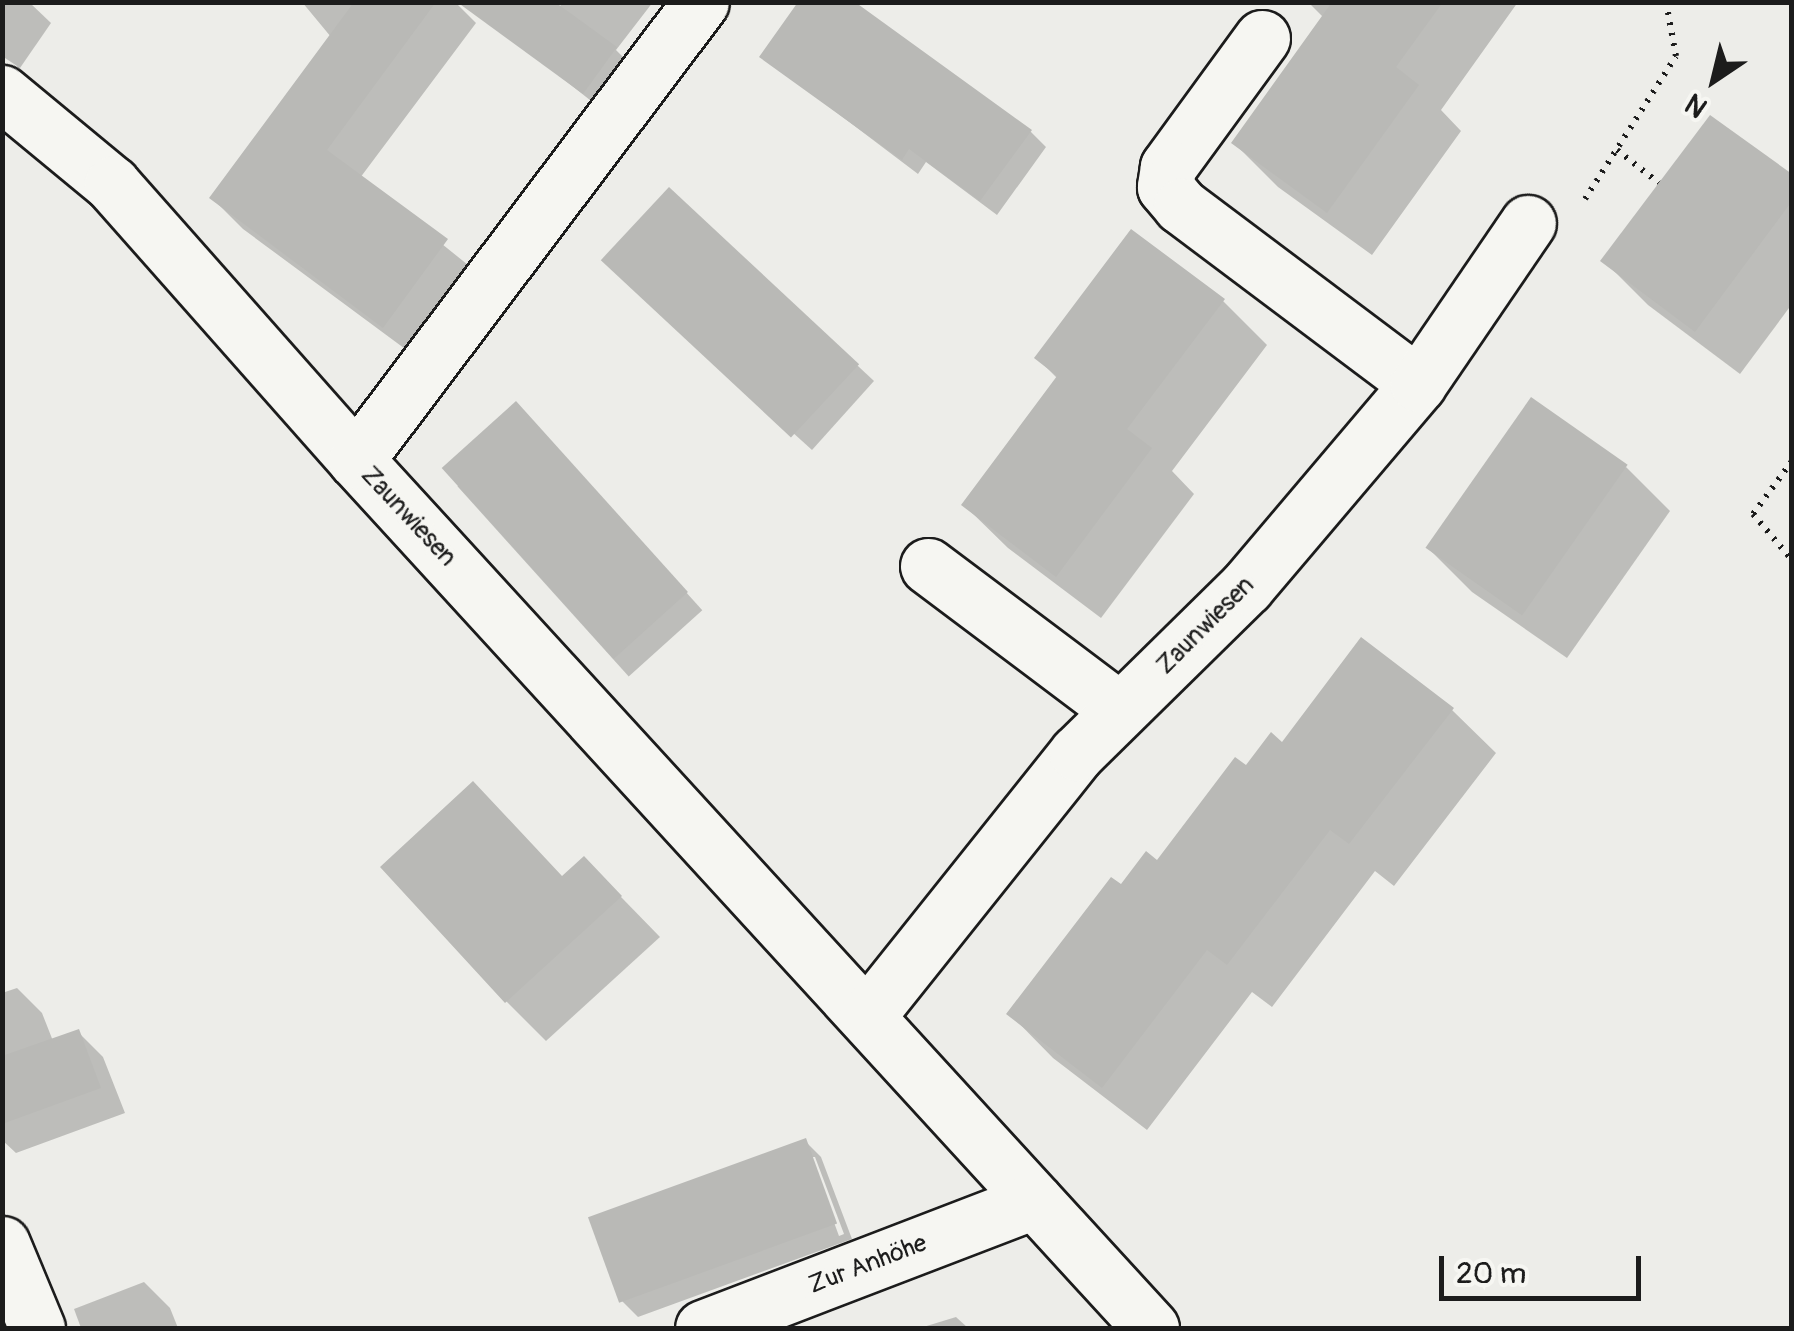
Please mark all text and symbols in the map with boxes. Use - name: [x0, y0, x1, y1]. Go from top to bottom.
- north arrow: [1664, 30, 1764, 130]
- text: N: [1679, 85, 1714, 125]
- street label: Zaunwiesen: [354, 461, 462, 573]
- street label: Zaunwiesen: [1151, 571, 1261, 681]
- street label: Zur Anhöhe: [805, 1229, 931, 1301]
- scale bar: [1444, 1236, 1646, 1298]
- text: 20 m: [1456, 1255, 1526, 1292]

